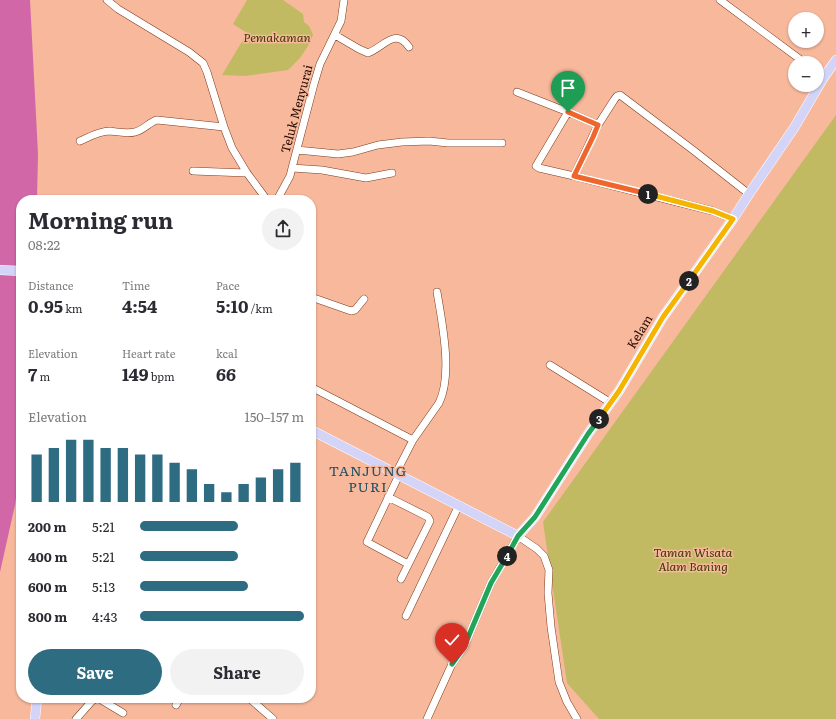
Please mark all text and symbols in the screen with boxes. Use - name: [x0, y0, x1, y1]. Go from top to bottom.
- map controls: [788, 12, 824, 92]
- button: +: [788, 12, 824, 48]
- park label: Pemakaman: [243, 28, 311, 46]
- button: −: [788, 56, 824, 92]
- street label: Teluk Menyurai: [276, 62, 317, 155]
- pin: [551, 71, 585, 112]
- icon: arrive: [557, 77, 579, 99]
- pin: 1: [638, 184, 658, 204]
- text: 1: [646, 186, 650, 202]
- text: Morning run: [28, 203, 173, 236]
- button: share: [262, 208, 304, 250]
- text: 08:22: [28, 235, 60, 254]
- pin: 2: [679, 271, 699, 291]
- text: 2: [686, 273, 692, 289]
- text: Distance: [28, 277, 73, 293]
- text: Time: [122, 277, 150, 293]
- text: Pace: [216, 277, 240, 293]
- text: 0.95: [28, 293, 63, 318]
- text: 4:54: [122, 293, 157, 318]
- text: 5:10: [216, 293, 248, 318]
- text: km: [63, 300, 83, 316]
- text: /km: [248, 300, 273, 316]
- street label: Kelam: [622, 311, 657, 352]
- text: Elevation: [28, 345, 78, 361]
- text: Heart rate: [122, 345, 175, 361]
- text: kcal: [216, 345, 238, 361]
- text: 7: [28, 361, 37, 386]
- text: 149: [122, 361, 148, 386]
- text: 66: [216, 361, 236, 386]
- text: m: [37, 368, 50, 384]
- text: bpm: [148, 368, 175, 384]
- text: Elevation: [28, 407, 87, 426]
- text: 150–157 m: [244, 407, 304, 426]
- pin: 3: [589, 409, 609, 429]
- text: 3: [596, 411, 602, 427]
- district label: TANJUNG PURI: [329, 460, 407, 496]
- text: 200 m: [28, 517, 67, 536]
- text: 5:21: [92, 517, 115, 536]
- park label: Taman Wisata Alam Baning: [654, 543, 733, 575]
- pin: 4: [497, 546, 517, 566]
- text: 400 m: [28, 547, 67, 566]
- text: 5:21: [92, 547, 115, 566]
- text: 4: [504, 548, 510, 564]
- text: 600 m: [28, 577, 67, 596]
- text: 5:13: [92, 577, 115, 596]
- text: 800 m: [28, 607, 67, 626]
- text: 4:43: [92, 607, 117, 626]
- pin: [435, 623, 469, 664]
- icon: check: [441, 629, 463, 651]
- button: Save: [28, 649, 162, 695]
- button: Share: [170, 649, 304, 695]

